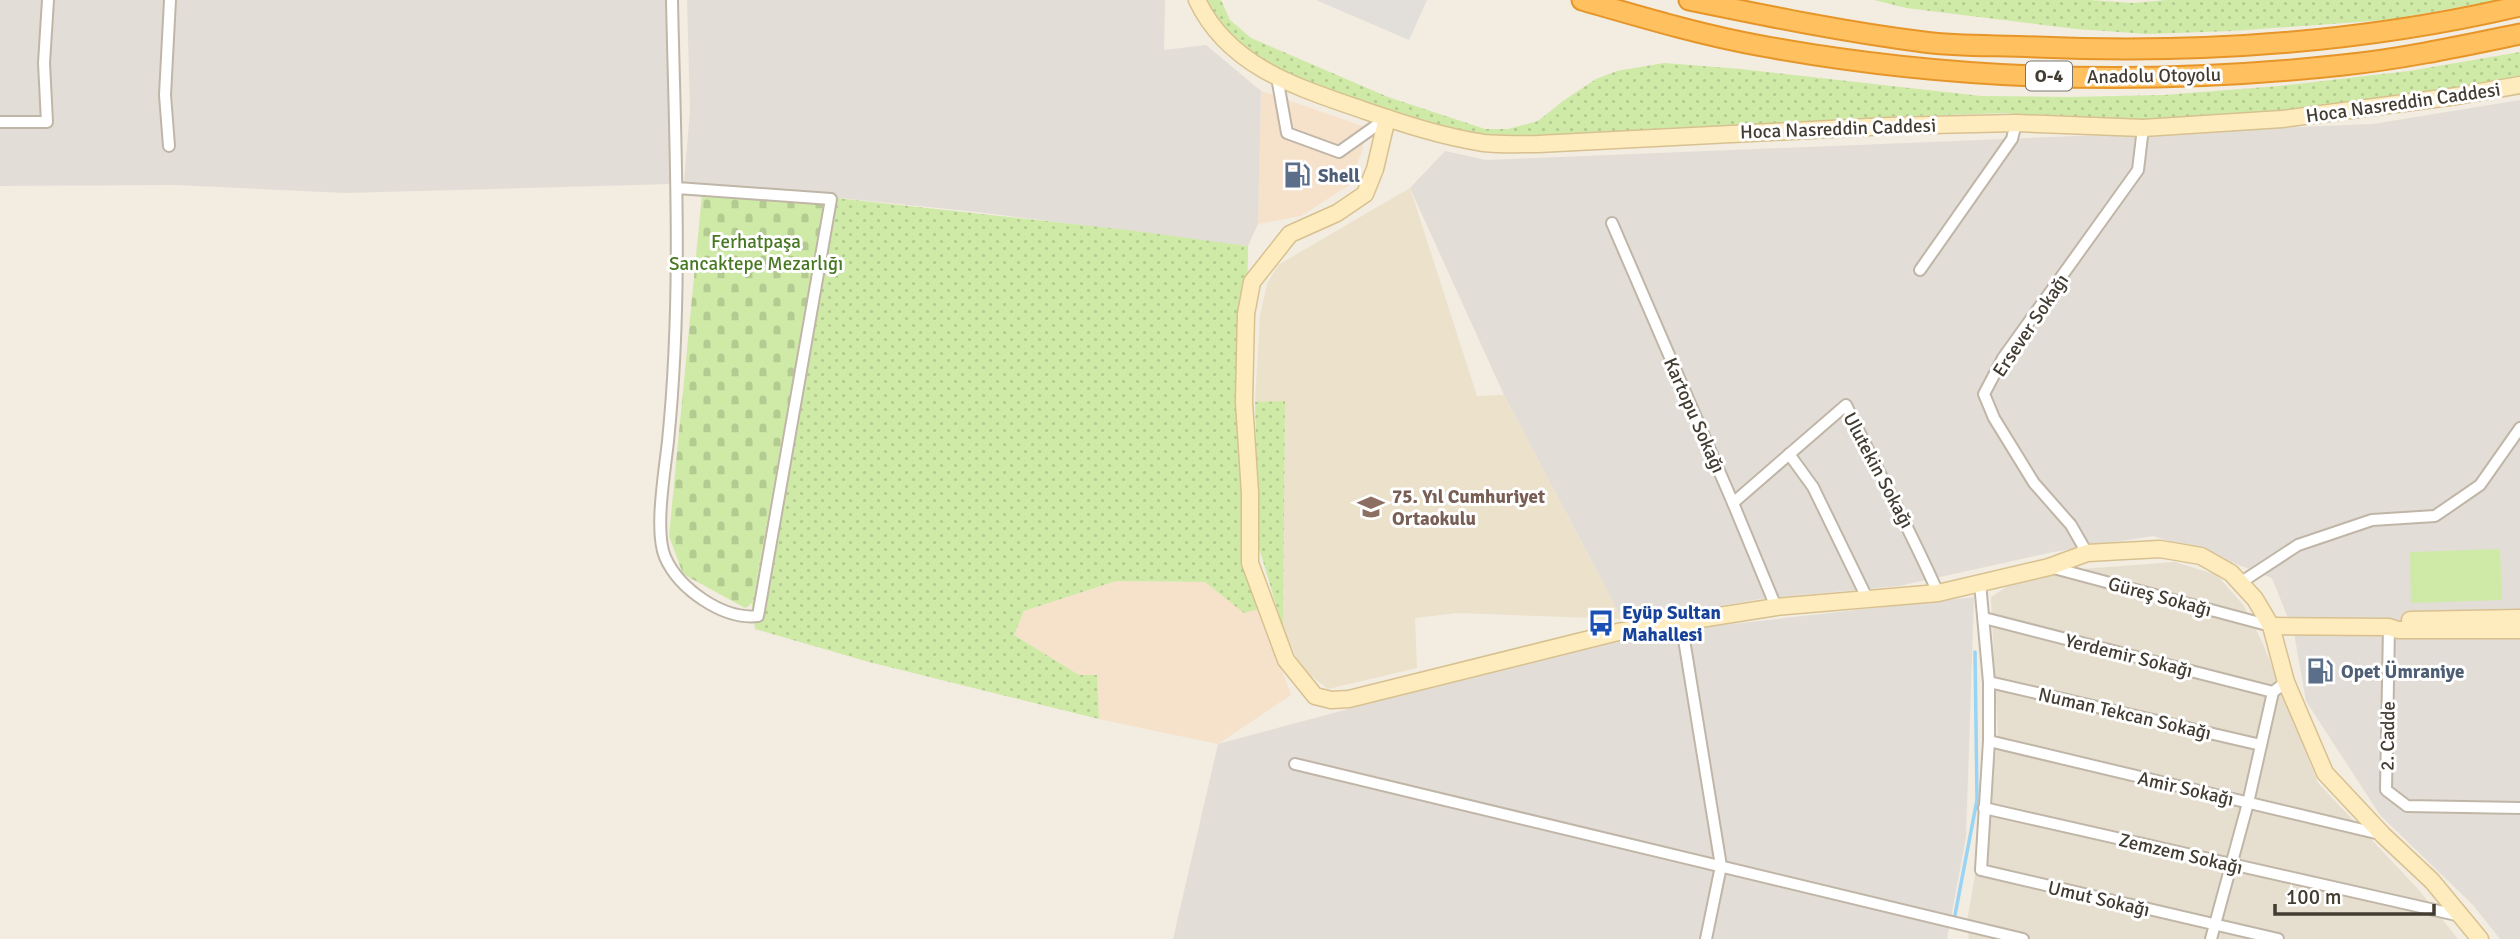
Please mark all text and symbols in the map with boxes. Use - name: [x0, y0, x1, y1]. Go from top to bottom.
- road number: O-4: [2026, 62, 2072, 90]
- street label: Anadolu Otoyolu: [2087, 63, 2221, 89]
- street label: Hoca Nasreddin Caddesi: [2304, 77, 2502, 129]
- street label: Hoca Nasreddin Caddesi: [1740, 114, 1937, 144]
- fuel station icon: Shell: [1282, 160, 1312, 190]
- place label: Shell: [1318, 164, 1360, 188]
- park label: Ferhatpaşa Sancaktepe Mezarlığı: [669, 230, 843, 276]
- street label: Ersever Sokağı: [1988, 269, 2074, 382]
- street label: Kartopu Sokağı: [1658, 354, 1730, 477]
- street label: Ulutekin Sokağı: [1837, 408, 1919, 533]
- place label: 75. Yıl Cumhuriyet Ortaokulu: [1392, 485, 1545, 531]
- school or university icon: 75. Yıl Cumhuriyet Ortaokulu: [1356, 492, 1386, 522]
- street label: Güreş Sokağı: [2105, 572, 2214, 622]
- place label: Eyüp Sultan Mahallesi: [1622, 601, 1721, 647]
- bus stop icon: Eyüp Sultan Mahallesi: [1586, 608, 1616, 638]
- street label: Yerdemir Sokağı: [2063, 629, 2195, 683]
- fuel station icon: Opet Ümraniye: [2305, 656, 2335, 686]
- place label: Opet Ümraniye: [2341, 660, 2464, 684]
- street label: Numan Tekcan Sokağı: [2036, 682, 2214, 746]
- street label: 2. Cadde: [2375, 701, 2401, 771]
- street label: Amir Sokağı: [2135, 766, 2236, 812]
- street label: Zemzem Sokağı: [2116, 828, 2245, 880]
- scale bar: [2275, 872, 2434, 916]
- street label: Umut Sokağı: [2046, 876, 2152, 922]
- text: 100 m: [2286, 884, 2341, 910]

